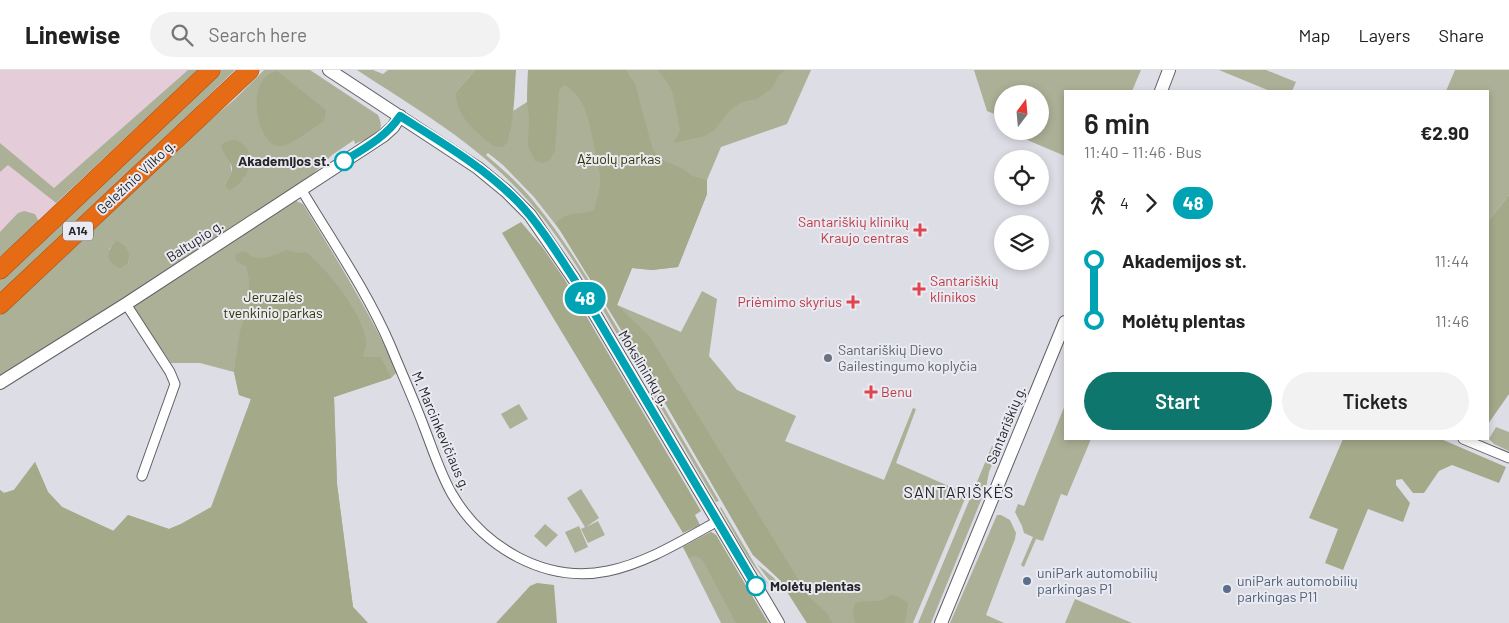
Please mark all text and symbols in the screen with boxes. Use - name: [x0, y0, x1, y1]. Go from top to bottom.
- search box: [150, 12, 500, 57]
- text: Linewise: [25, 20, 120, 49]
- icon: search: [168, 21, 196, 49]
- text: Search here: [208, 23, 307, 46]
- text: Map: [1298, 24, 1330, 46]
- text: Layers: [1358, 24, 1411, 46]
- text: Share: [1439, 24, 1484, 46]
- north arrow: [994, 85, 1049, 140]
- map controls: [994, 85, 1049, 270]
- text: 6 min: [1084, 106, 1150, 140]
- text: €2.90: [1420, 121, 1469, 144]
- street label: Geležinio Vilko g.: [93, 136, 179, 218]
- text: 11:40 – 11:46 · Bus: [1084, 142, 1202, 161]
- park label: Ąžuolų parkas: [577, 150, 661, 167]
- button: locate: [994, 150, 1049, 205]
- marker: Akademijos st.: [334, 151, 354, 171]
- place label: Akademijos st.: [238, 152, 330, 169]
- icon: walk: [1084, 189, 1112, 217]
- icon: forward: [1137, 189, 1165, 217]
- text: 48: [1183, 192, 1203, 214]
- text: 4: [1120, 193, 1129, 212]
- place label: Santariškių klinikų Kraujo centras: [798, 213, 909, 246]
- button: layers: [994, 215, 1049, 270]
- street label: Baltupio g.: [163, 216, 227, 265]
- road number: A14: [63, 222, 93, 240]
- marker: Santariškių klinikų Kraujo centras: [913, 223, 927, 237]
- text: Akademijos st.: [1122, 249, 1247, 272]
- text: 11:44: [1435, 251, 1469, 270]
- place label: Santariškių klinikos: [930, 272, 999, 305]
- line badge: 48: [562, 282, 608, 314]
- marker: Santariškių klinikos: [912, 282, 926, 296]
- text: 48: [575, 287, 595, 309]
- park label: Jeruzalės tvenkinio parkas: [223, 288, 323, 321]
- place label: Priėmimo skyrius: [737, 293, 842, 310]
- marker: Priėmimo skyrius: [846, 295, 860, 309]
- text: Molėtų plentas: [1122, 309, 1245, 332]
- text: 11:46: [1435, 311, 1469, 330]
- street label: Mokslininkų g.: [615, 327, 674, 409]
- place label: Santariškių Dievo Gailestingumo koplyčia: [838, 341, 977, 374]
- marker: Santariškių Dievo Gailestingumo koplyčia: [822, 352, 834, 364]
- street label: M. Marcinkevičiaus g.: [409, 369, 474, 493]
- button: Start: [1084, 372, 1272, 430]
- button: Tickets: [1282, 372, 1469, 430]
- place label: Benu: [881, 383, 912, 400]
- street label: Santariškių g.: [982, 383, 1029, 466]
- marker: Benu: [865, 386, 877, 398]
- district label: SANTARIŠKĖS: [904, 482, 1014, 501]
- place label: uniPark automobilių parkingas P1: [1037, 564, 1158, 597]
- place label: uniPark automobilių parkingas P11: [1237, 572, 1358, 605]
- marker: uniPark automobilių parkingas P1: [1021, 575, 1033, 587]
- marker: Molėtų plentas: [746, 576, 766, 596]
- place label: Molėtų plentas: [770, 577, 861, 594]
- marker: uniPark automobilių parkingas P11: [1221, 583, 1233, 595]

